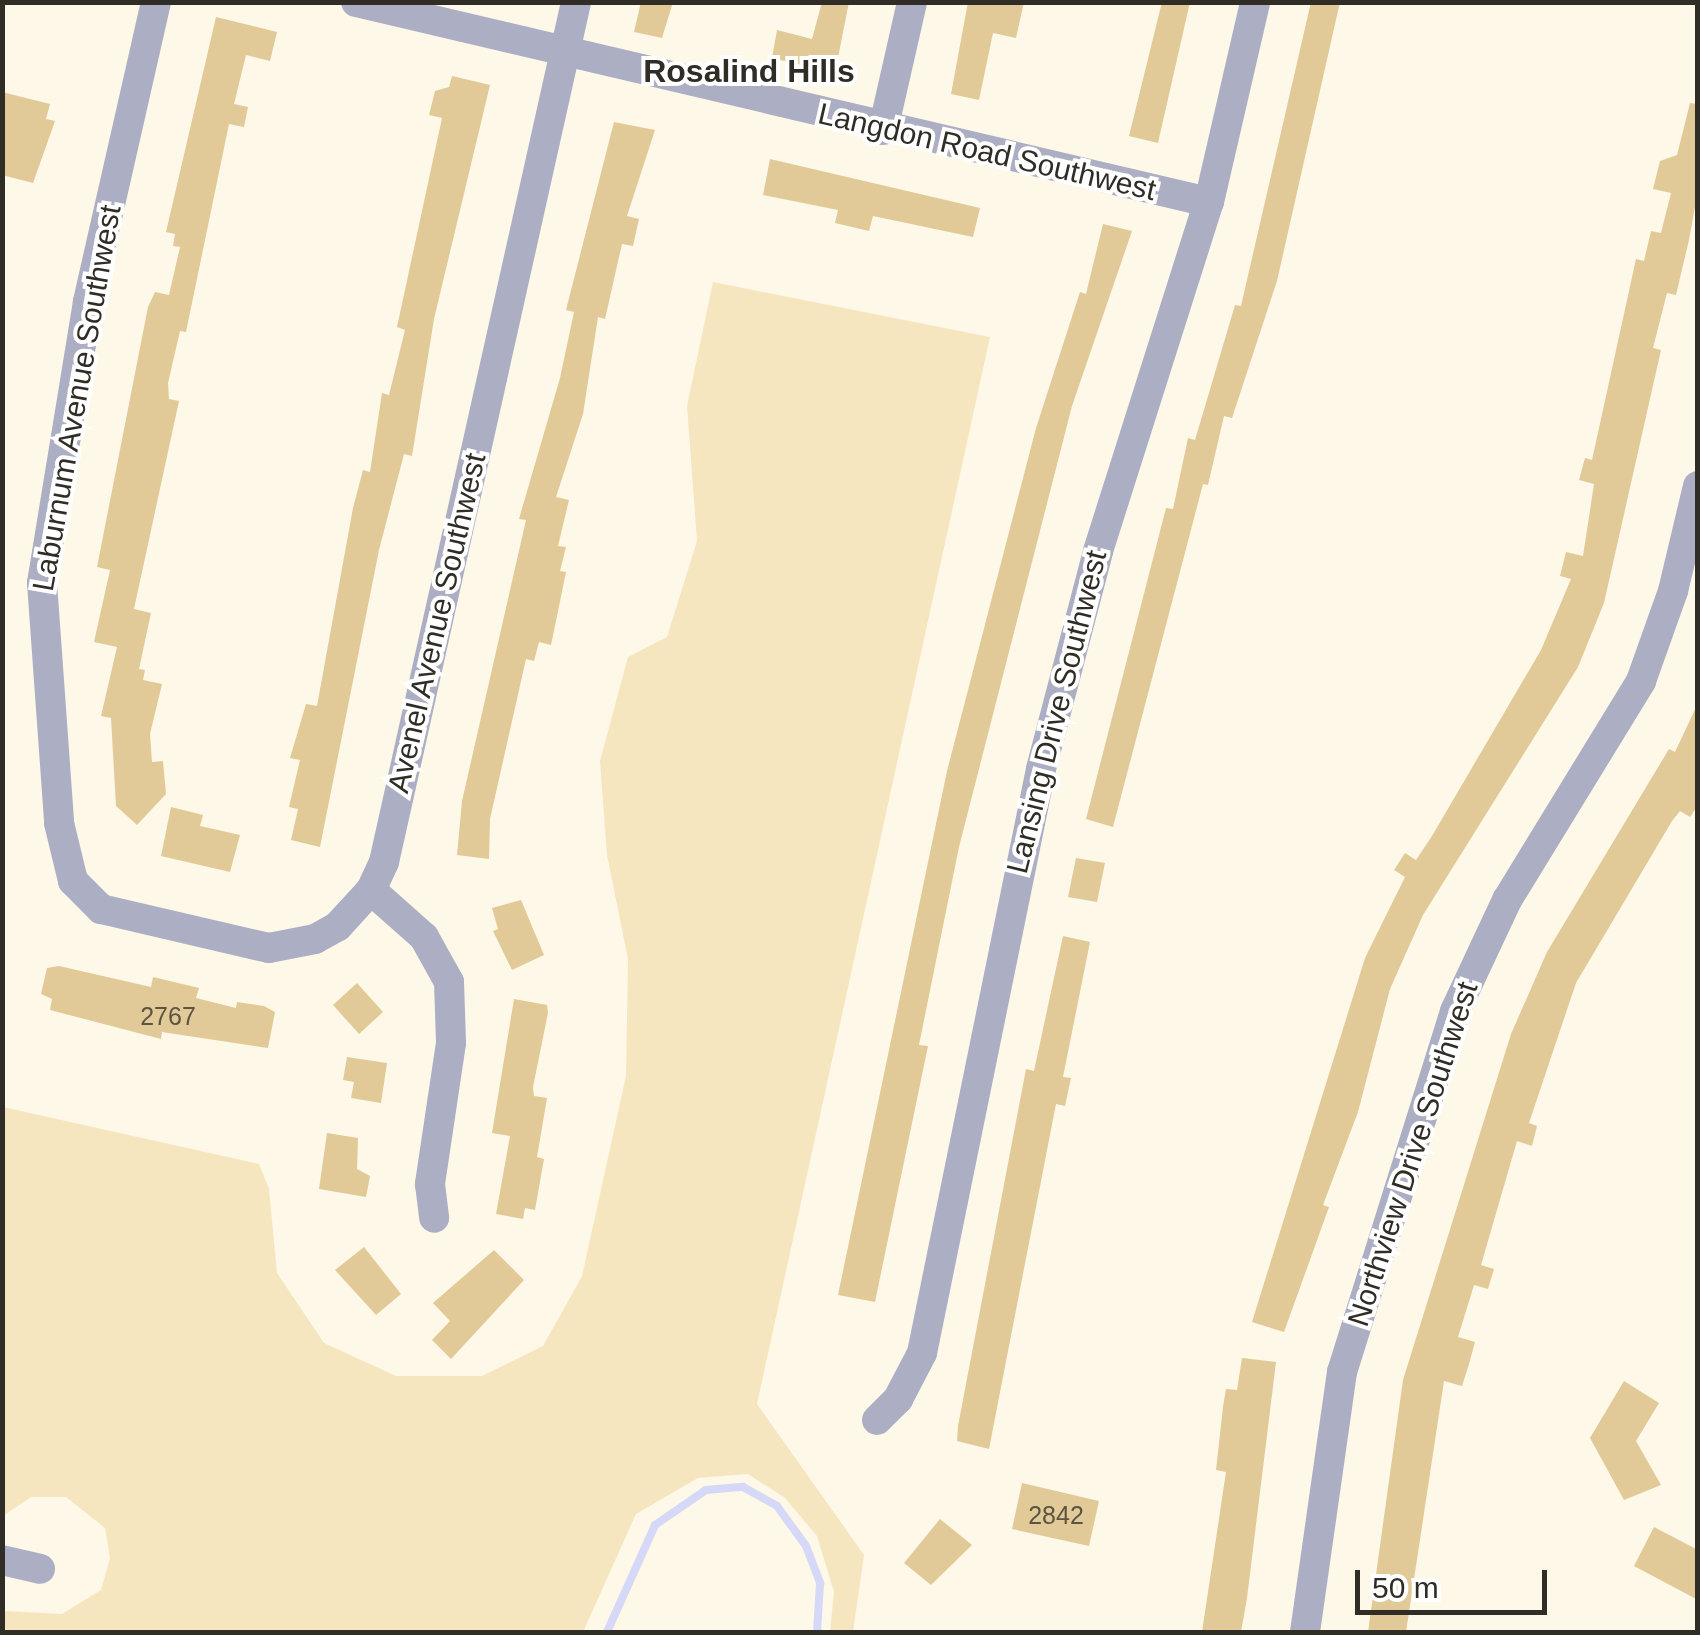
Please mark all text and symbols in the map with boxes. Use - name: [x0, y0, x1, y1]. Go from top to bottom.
- district label: Rosalind Hills: [643, 52, 855, 90]
- street label: Langdon Road Southwest: [815, 96, 1159, 208]
- street label: Laburnum Avenue Southwest: [25, 201, 129, 595]
- street label: Avenel Avenue Southwest: [380, 449, 494, 797]
- street label: Lansing Drive Southwest: [999, 547, 1115, 877]
- street label: Northview Drive Southwest: [1340, 977, 1486, 1331]
- house number: 2767: [140, 1001, 196, 1031]
- house number: 2842: [1028, 1500, 1084, 1530]
- scale bar: [1360, 1550, 1552, 1612]
- text: 50 m: [1372, 1571, 1439, 1604]

